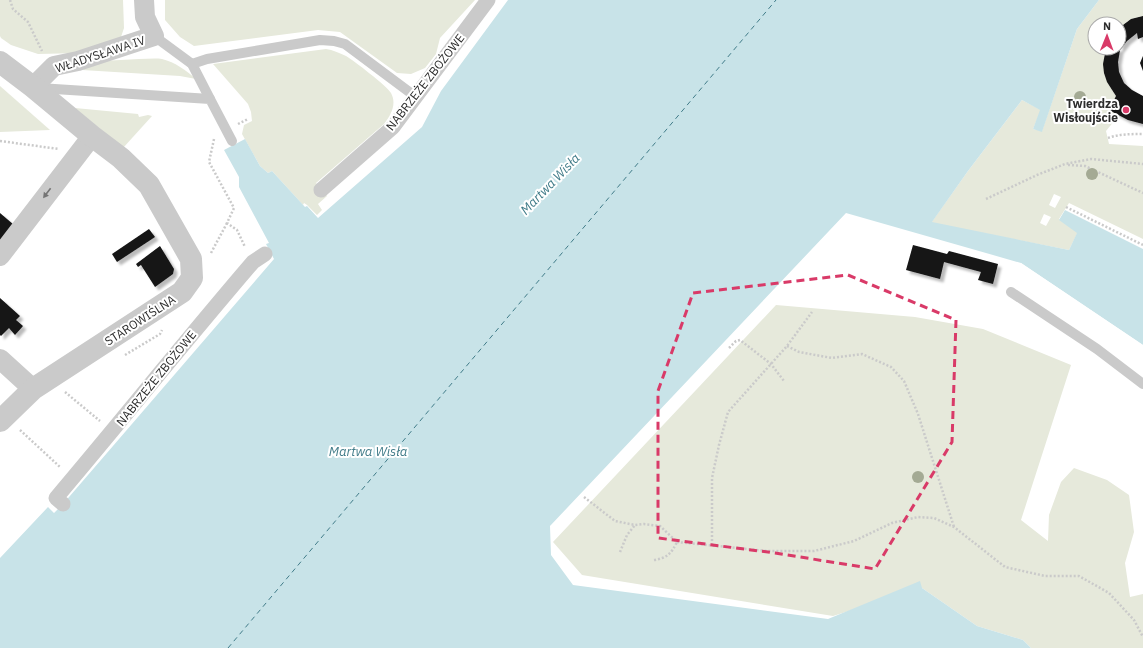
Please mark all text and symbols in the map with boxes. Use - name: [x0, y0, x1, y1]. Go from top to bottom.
- north arrow: [1087, 16, 1127, 56]
- text: N: [1103, 19, 1111, 33]
- street label: NABRZEŻE ZBOŻOWE: [383, 31, 467, 133]
- street label: WŁADYSŁAWA IV: [53, 32, 147, 76]
- place label: Twierdza Wisłoujście: [1053, 96, 1118, 125]
- marker: Twierdza Wisłoujście: [1121, 105, 1131, 115]
- water label: Martwa Wisła: [517, 150, 583, 218]
- one-way arrow: [43, 188, 52, 199]
- street label: STAROWIŚLNA: [102, 291, 178, 348]
- street label: NABRZEŻE ZBOŻOWE: [113, 327, 199, 429]
- water label: Martwa Wisła: [329, 443, 407, 460]

